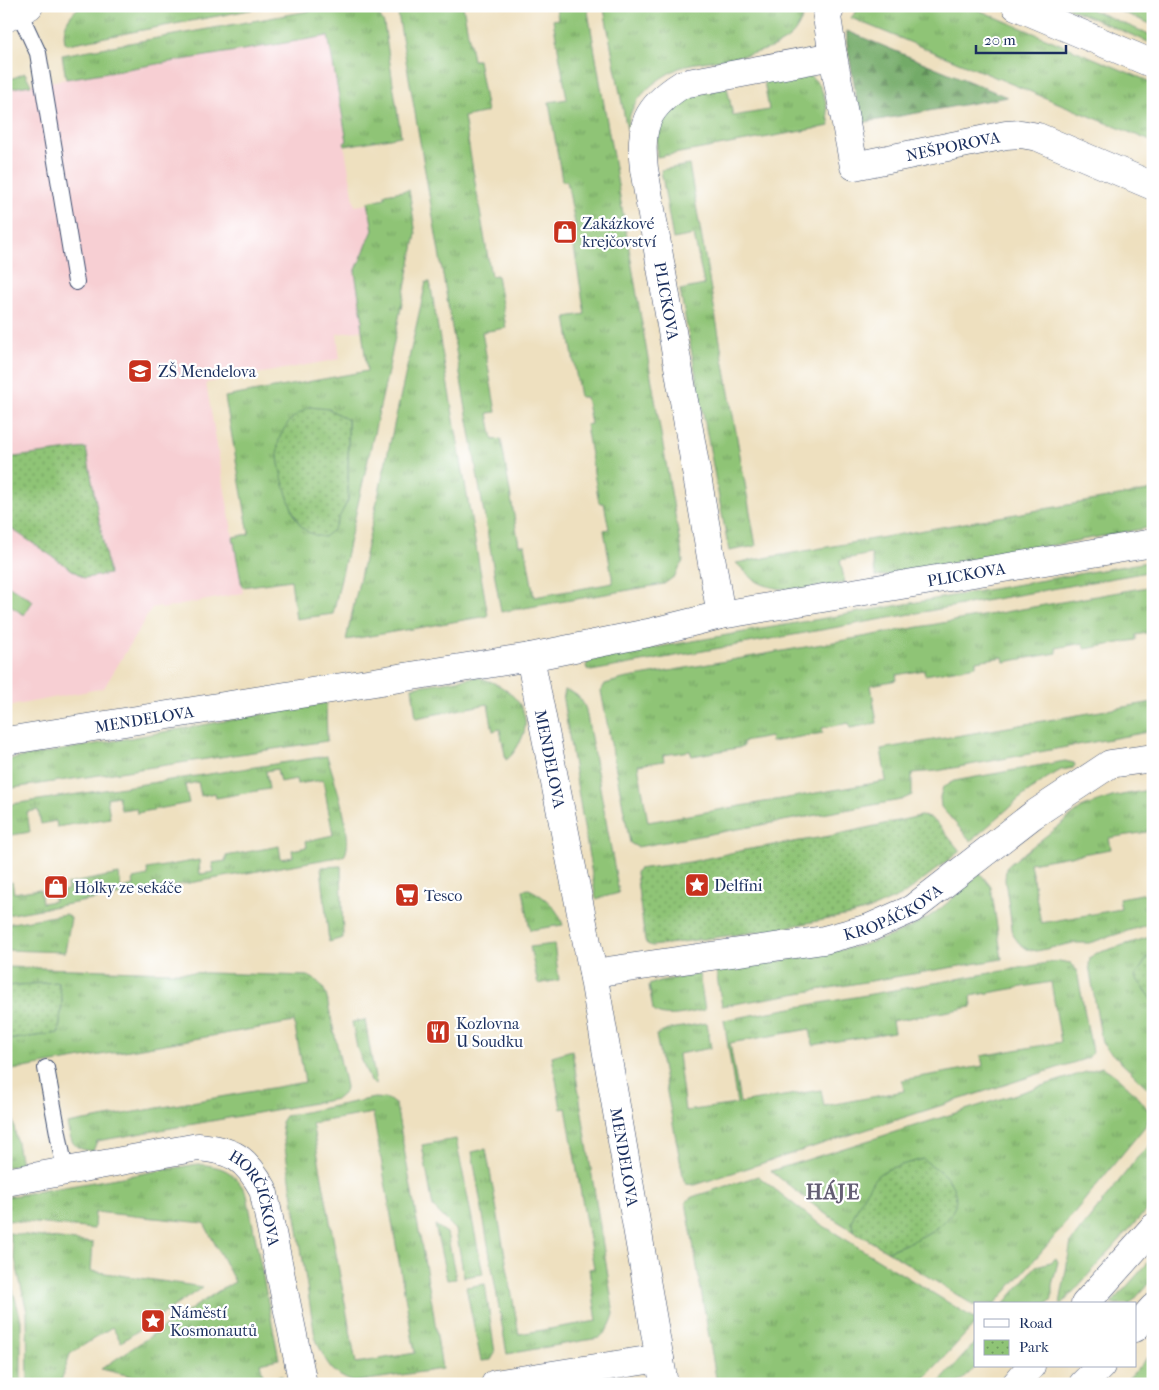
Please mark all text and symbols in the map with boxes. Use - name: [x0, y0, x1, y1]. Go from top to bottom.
- scale bar: [976, 22, 1066, 54]
- text: 20 m: [984, 31, 1016, 49]
- street label: NEŠPOROVA: [904, 127, 1002, 165]
- place label: Zakázkové krejčovství: [582, 214, 657, 251]
- shop icon: Zakázkové krejčovství: [552, 219, 578, 245]
- street label: PLICKOVA: [650, 260, 683, 342]
- school or university icon: ZŠ Mendelova: [127, 358, 153, 384]
- place label: ZŠ Mendelova: [158, 361, 257, 381]
- street label: PLICKOVA: [926, 559, 1008, 590]
- street label: MENDELOVA: [93, 702, 196, 737]
- street label: MENDELOVA: [531, 708, 569, 811]
- place icon: Delfíni: [684, 872, 710, 898]
- shop icon: Holky ze sekáče: [43, 874, 69, 900]
- place label: Delfíni: [714, 876, 763, 895]
- place label: Holky ze sekáče: [74, 878, 182, 897]
- street label: KROPÁČKOVA: [842, 880, 946, 944]
- supermarket icon: Tesco: [394, 882, 420, 908]
- place label: Tesco: [424, 886, 462, 905]
- place label: Kozlovna U Soudku: [456, 1014, 523, 1051]
- restaurant icon: Kozlovna U Soudku: [425, 1019, 451, 1045]
- street label: MENDELOVA: [606, 1106, 642, 1209]
- street label: HORČIČKOVA: [226, 1146, 284, 1249]
- district label: HÁJE: [806, 1179, 860, 1204]
- legend: [974, 1302, 1136, 1368]
- place label: Náměstí Kosmonautů: [170, 1303, 257, 1340]
- place icon: Náměstí Kosmonautů: [140, 1308, 166, 1334]
- text: Road: [1019, 1314, 1053, 1332]
- text: Park: [1019, 1338, 1049, 1356]

